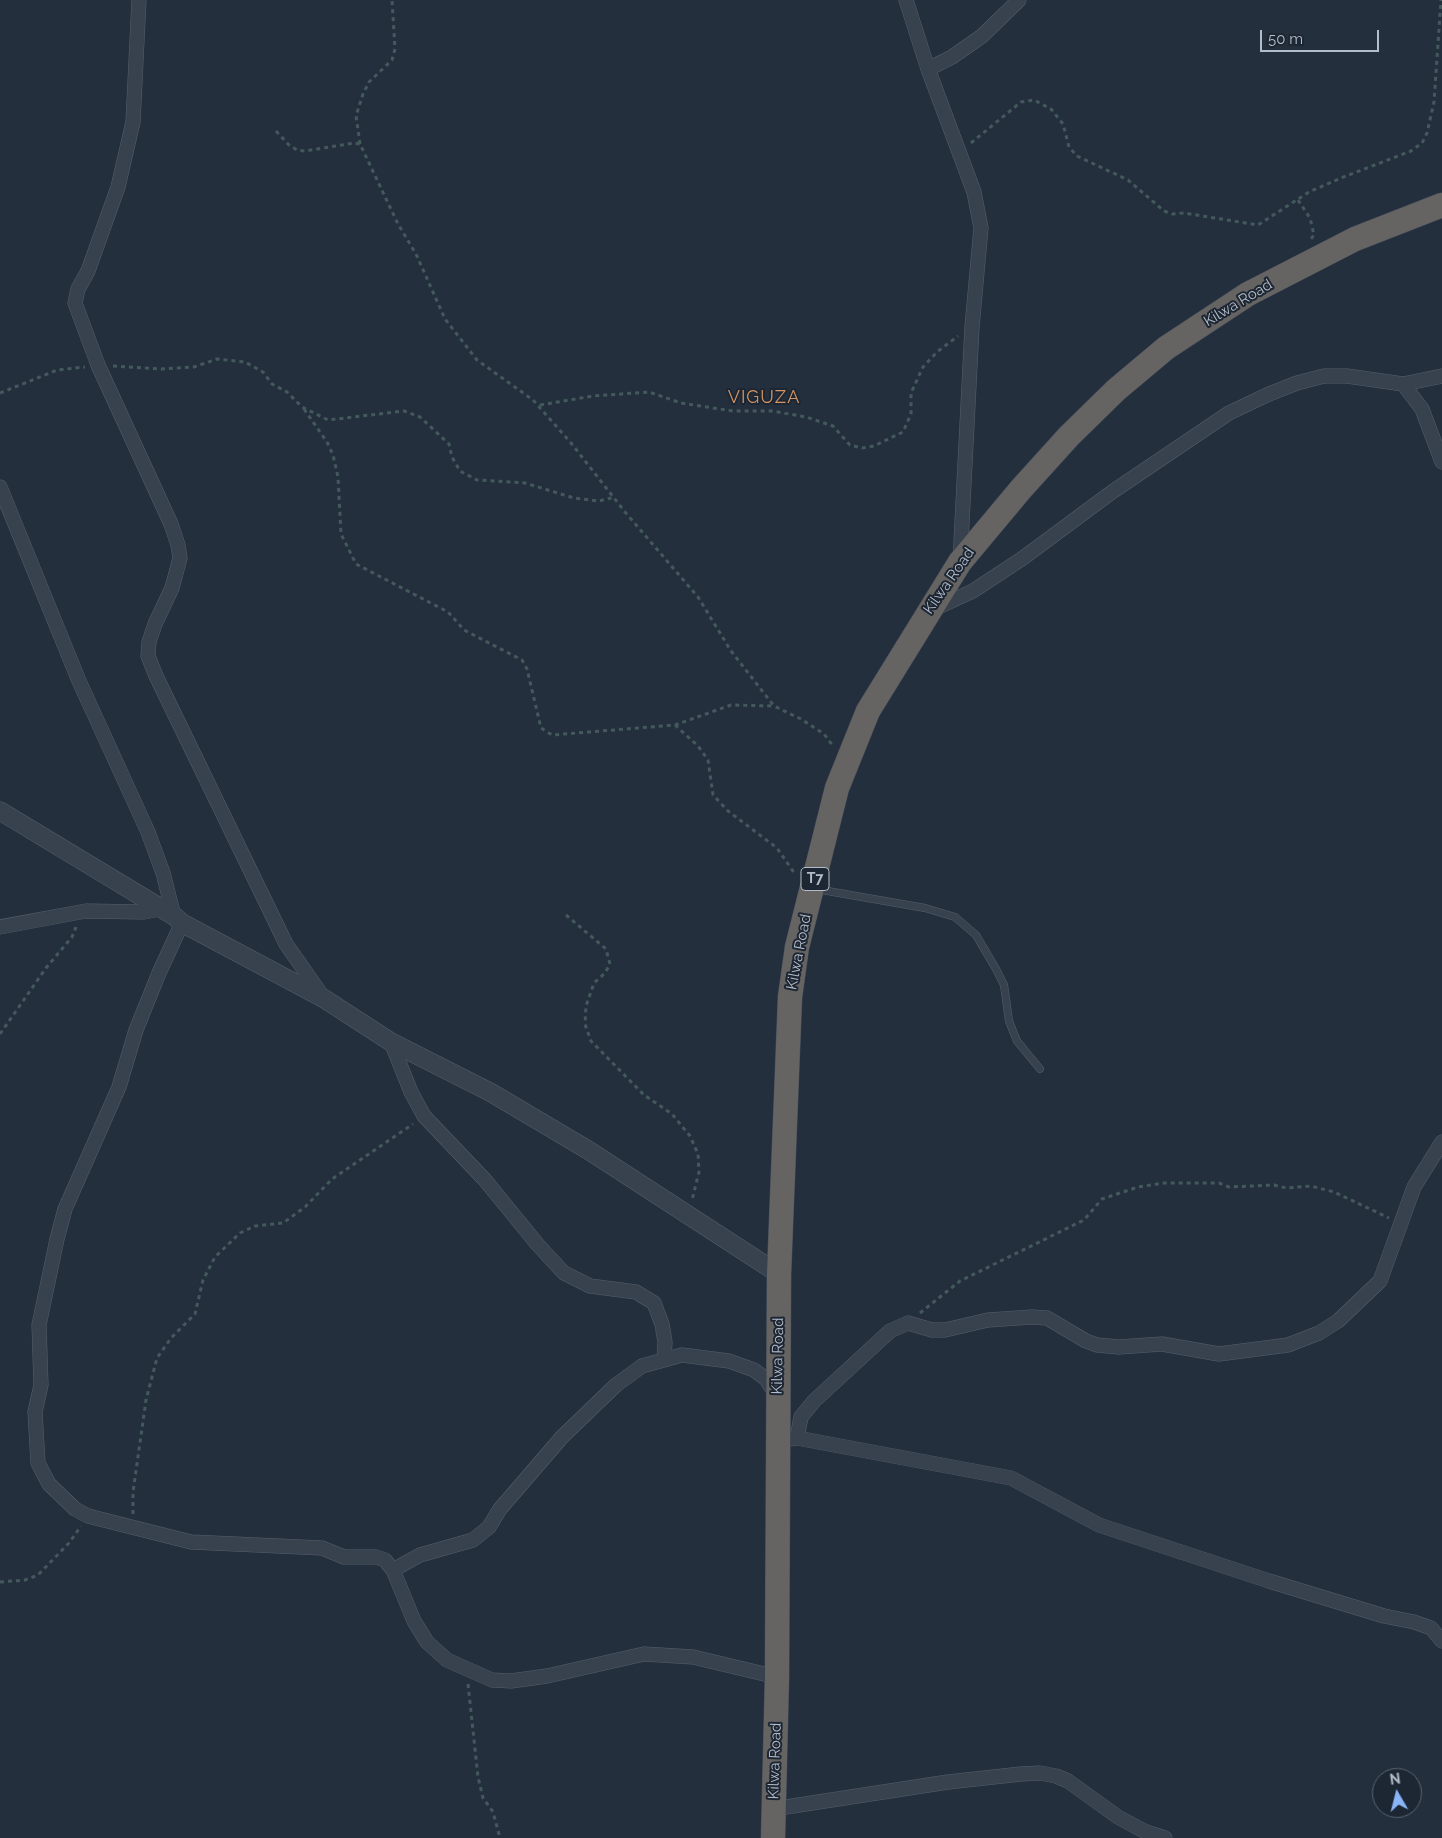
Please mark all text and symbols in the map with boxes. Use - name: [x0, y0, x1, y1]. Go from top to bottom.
- scale bar: [1262, 20, 1381, 52]
- text: 50 m: [1268, 30, 1303, 48]
- street label: Kilwa Road: [1200, 276, 1276, 330]
- district label: VIGUZA: [727, 387, 801, 409]
- street label: Kilwa Road: [920, 544, 978, 618]
- road number: T7: [801, 868, 829, 891]
- street label: Kilwa Road: [783, 913, 815, 991]
- street label: Kilwa Road: [768, 1317, 788, 1395]
- street label: Kilwa Road: [765, 1722, 785, 1800]
- north arrow: [1372, 1768, 1422, 1818]
- text: N: [1389, 1770, 1401, 1788]

